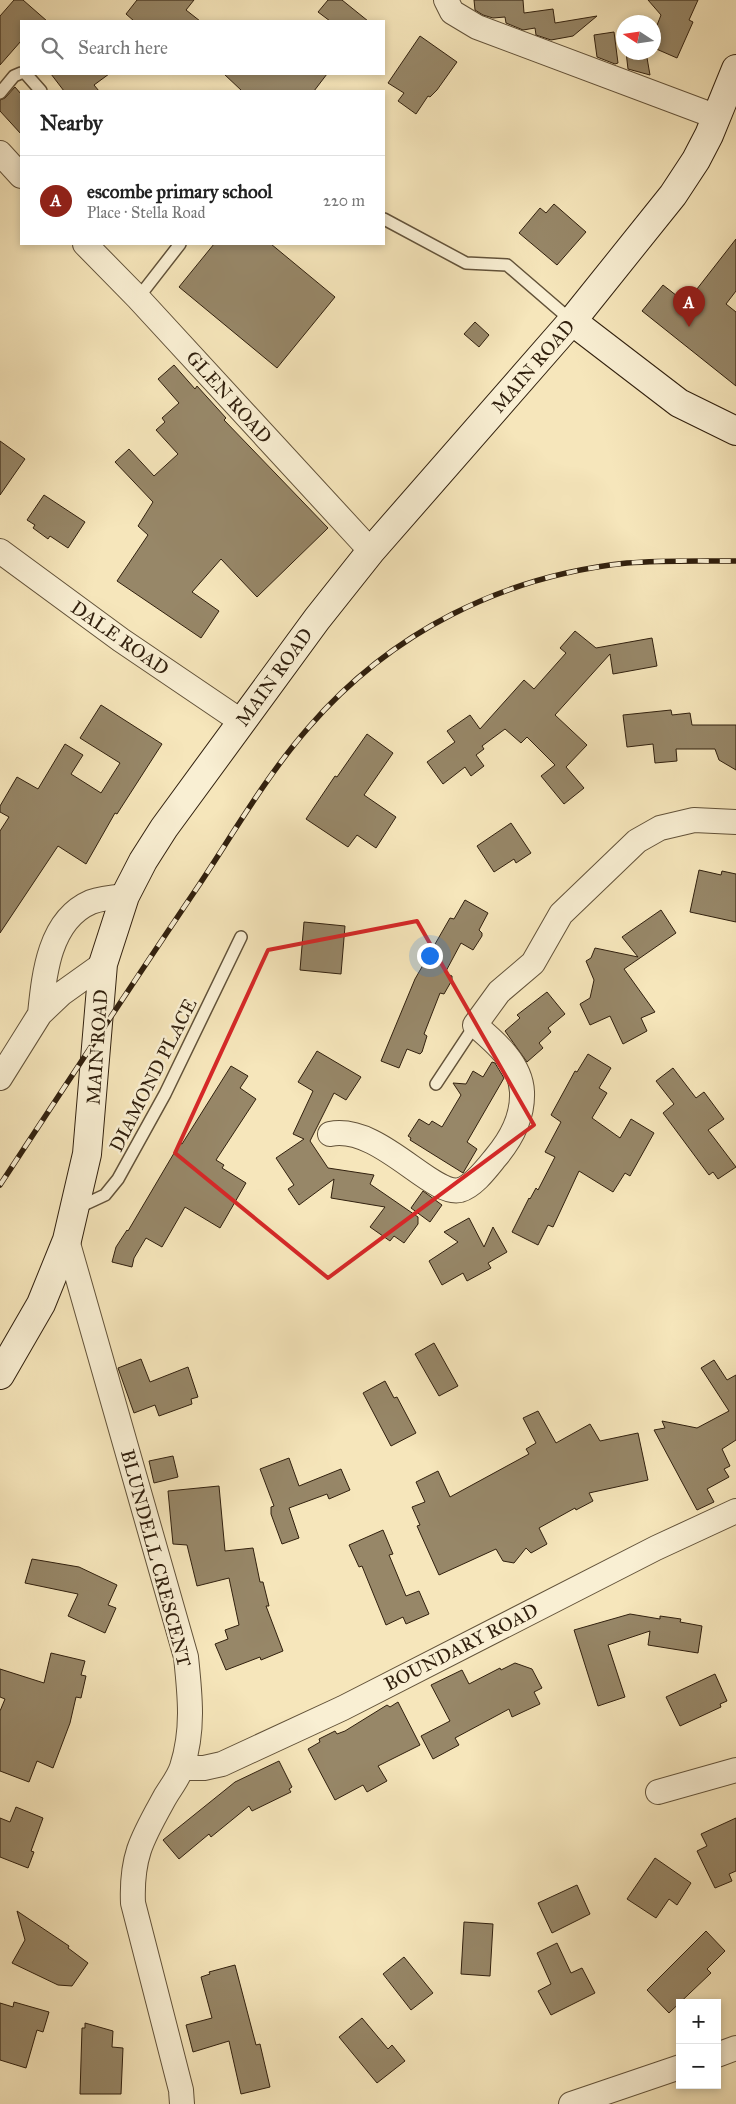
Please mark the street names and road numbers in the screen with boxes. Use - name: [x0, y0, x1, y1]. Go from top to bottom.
- street label: MAIN ROAD: [486, 315, 580, 417]
- street label: GLEN ROAD: [181, 346, 277, 448]
- street label: DALE ROAD: [67, 596, 173, 680]
- street label: MAIN ROAD: [231, 623, 317, 731]
- street label: MAIN ROAD: [81, 988, 113, 1106]
- street label: DIAMOND PLACE: [104, 994, 202, 1155]
- street label: BLUNDELL CRESCENT: [116, 1447, 196, 1669]
- street label: BOUNDARY ROAD: [380, 1598, 542, 1696]

